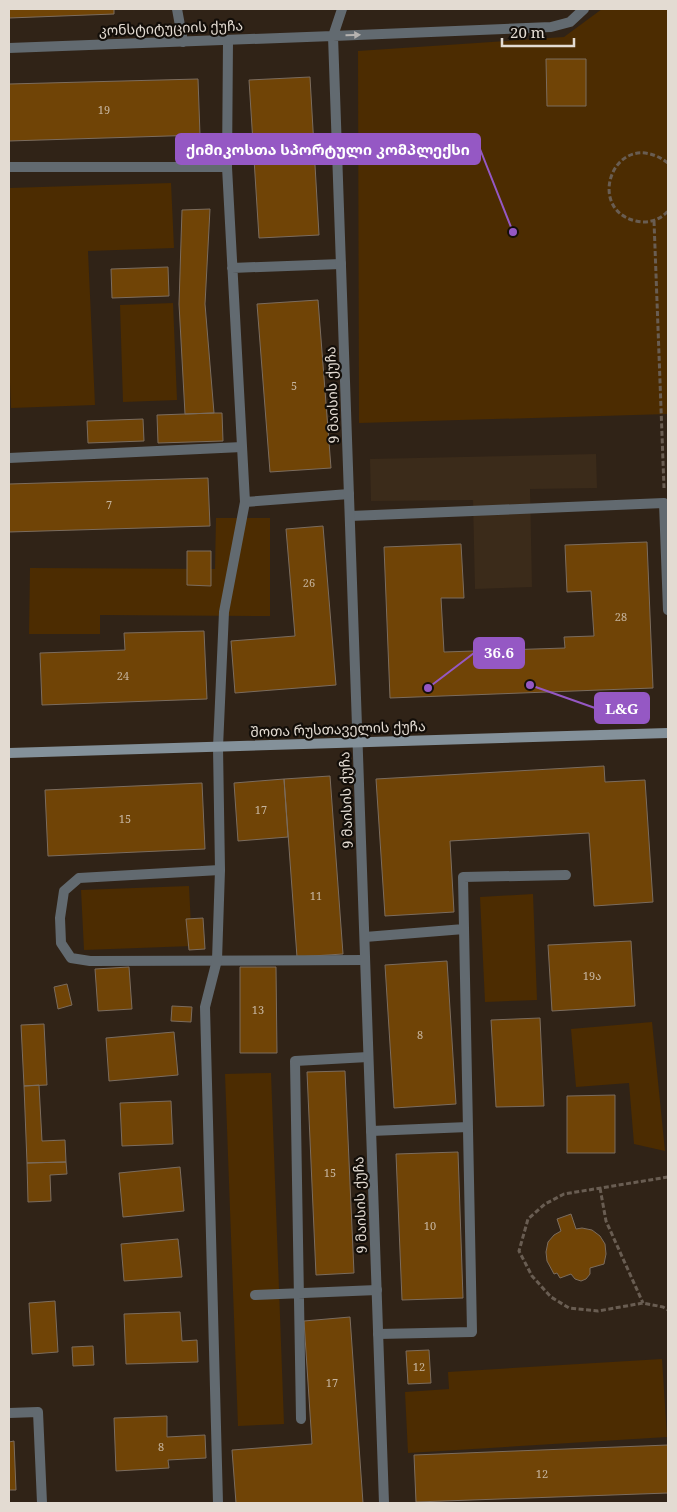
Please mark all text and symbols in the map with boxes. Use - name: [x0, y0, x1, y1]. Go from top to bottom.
- street label: კონსტიტუციის ქუჩა: [99, 15, 243, 40]
- scale bar: [502, 15, 574, 47]
- text: 20 m: [510, 22, 545, 42]
- one-way arrow: [346, 31, 362, 39]
- house number: 19: [98, 102, 110, 117]
- callout: ქიმიკოსთა სპორტული კომპლექსი: [176, 134, 480, 164]
- text: ქიმიკოსთა სპორტული კომპლექსი: [186, 139, 470, 159]
- street label: 9 მაისის ქუჩა: [320, 346, 343, 444]
- house number: 5: [291, 378, 297, 393]
- house number: 7: [106, 497, 112, 512]
- house number: 26: [303, 575, 315, 590]
- house number: 28: [615, 609, 627, 624]
- callout: 36.6: [474, 638, 524, 668]
- text: 36.6: [484, 642, 514, 662]
- house number: 24: [117, 668, 129, 683]
- callout: L&G: [595, 693, 649, 723]
- text: L&G: [605, 698, 639, 718]
- street label: შოთა რუსთაველის ქუჩა: [250, 716, 426, 741]
- street label: 9 მაისის ქუჩა: [334, 751, 357, 849]
- house number: 17: [255, 802, 267, 817]
- house number: 15: [119, 811, 131, 826]
- house number: 11: [310, 888, 322, 903]
- house number: 19ა: [583, 968, 601, 983]
- house number: 13: [252, 1002, 264, 1017]
- house number: 8: [417, 1027, 423, 1042]
- street label: 9 მაისის ქუჩა: [348, 1156, 371, 1254]
- house number: 15: [324, 1165, 336, 1180]
- house number: 10: [424, 1218, 436, 1233]
- house number: 12: [413, 1359, 425, 1374]
- house number: 17: [326, 1375, 338, 1390]
- house number: 8: [158, 1439, 164, 1454]
- house number: 12: [536, 1466, 548, 1481]

